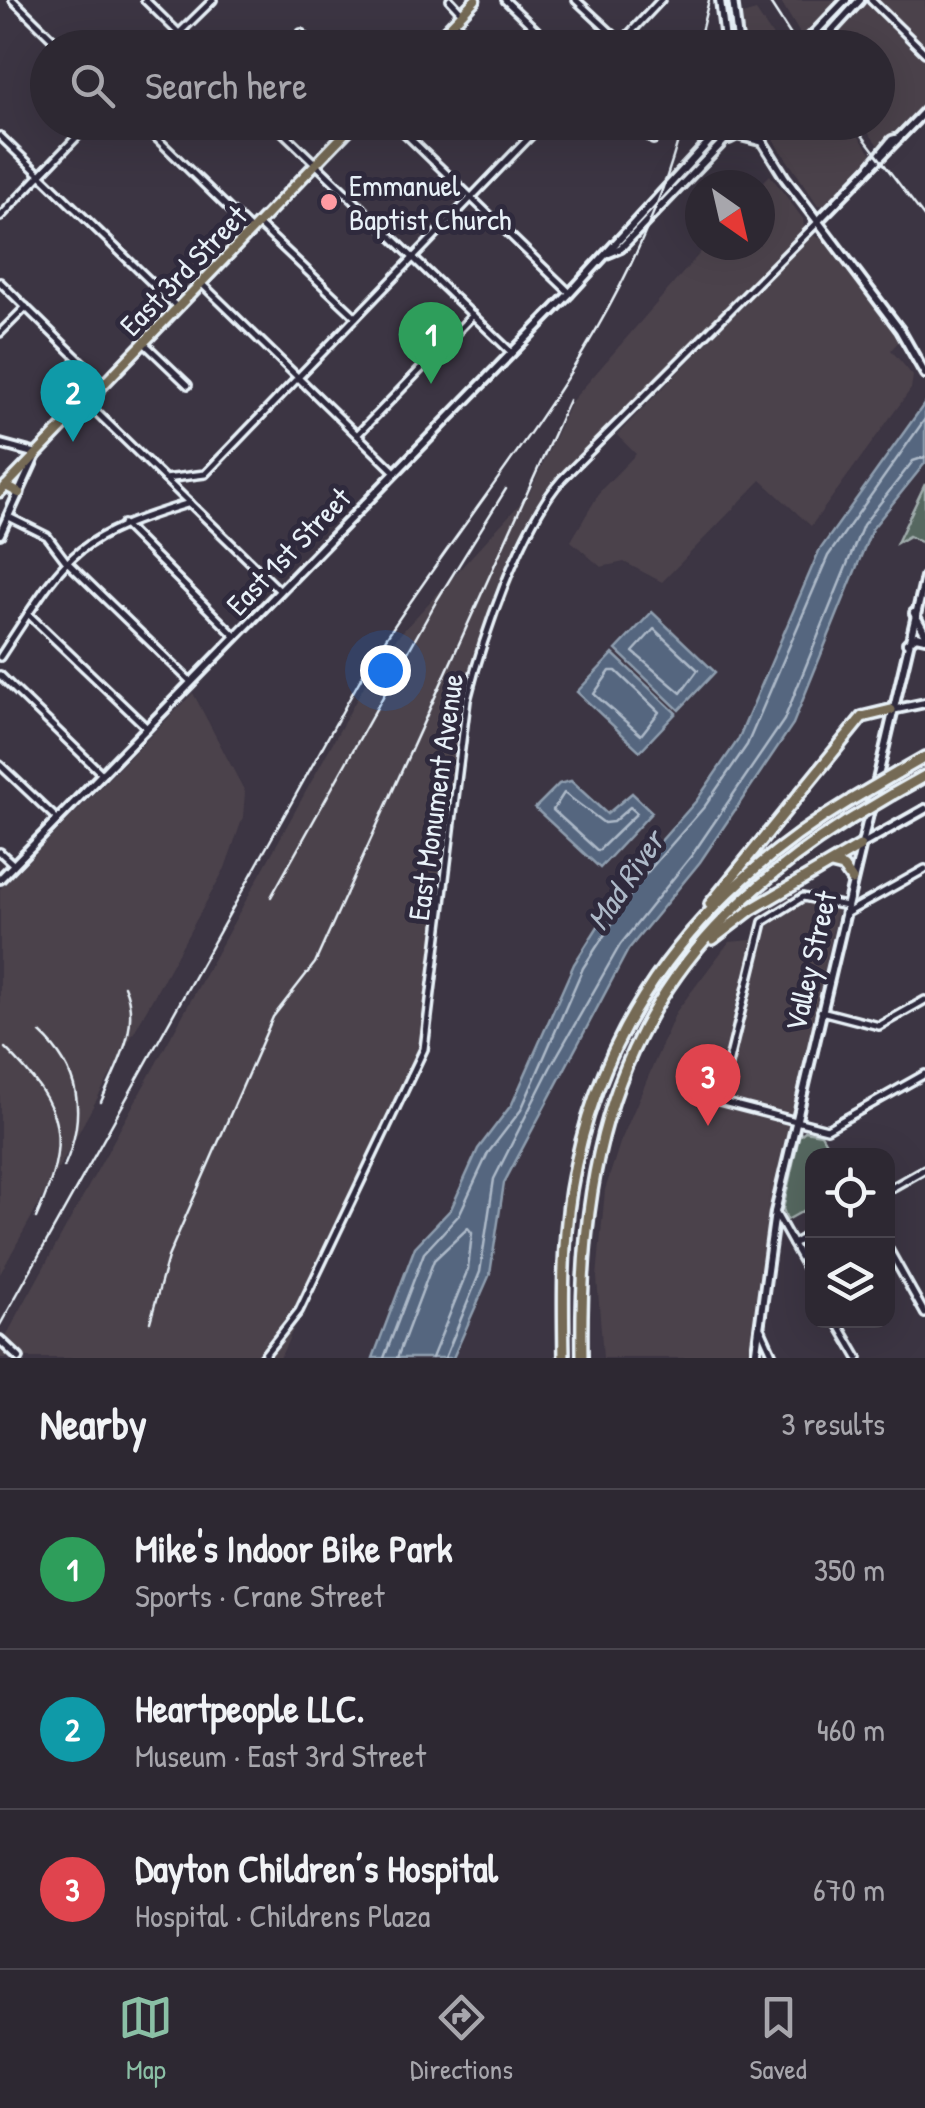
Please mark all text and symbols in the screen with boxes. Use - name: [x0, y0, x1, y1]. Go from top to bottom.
- search box: [30, 30, 895, 140]
- icon: search: [65, 58, 120, 113]
- text: Search here: [145, 59, 307, 111]
- place label: Emmanuel Baptist Church: [349, 165, 511, 239]
- north arrow: [685, 170, 775, 260]
- marker: Emmanuel Baptist Church: [318, 191, 340, 213]
- street label: East 3rd Street: [111, 195, 256, 344]
- pin: 1: [398, 302, 464, 384]
- pin: 2: [40, 360, 106, 442]
- street label: East 1st Street: [217, 478, 360, 624]
- your location: [360, 645, 411, 696]
- street label: East Monument Avenue: [398, 671, 472, 923]
- water label: Mad River: [576, 819, 676, 938]
- street label: Valley Street: [774, 886, 846, 1035]
- pin: 3: [676, 1044, 740, 1126]
- map controls: [805, 1148, 895, 1328]
- button: locate: [805, 1148, 895, 1238]
- button: layers: [805, 1238, 895, 1328]
- text: Nearby: [40, 1395, 147, 1452]
- text: 3 results: [781, 1402, 885, 1445]
- text: Mike's Indoor Bike Park: [135, 1522, 453, 1574]
- text: 1: [67, 1548, 78, 1591]
- text: 350 m: [814, 1548, 885, 1591]
- text: Sports · Crane Street: [135, 1574, 385, 1617]
- text: Heartpeople LLC.: [135, 1682, 365, 1734]
- text: 2: [65, 1708, 80, 1751]
- text: 460 m: [817, 1708, 885, 1751]
- text: Museum · East 3rd Street: [135, 1734, 426, 1777]
- text: Dayton Children’s Hospital: [135, 1842, 498, 1894]
- text: 3: [65, 1868, 80, 1911]
- text: 670 m: [813, 1868, 885, 1911]
- text: Hospital · Childrens Plaza: [135, 1894, 430, 1937]
- tab: Map: [118, 1990, 173, 2088]
- tab: Directions: [410, 1990, 513, 2088]
- tab: Saved: [750, 1990, 807, 2088]

